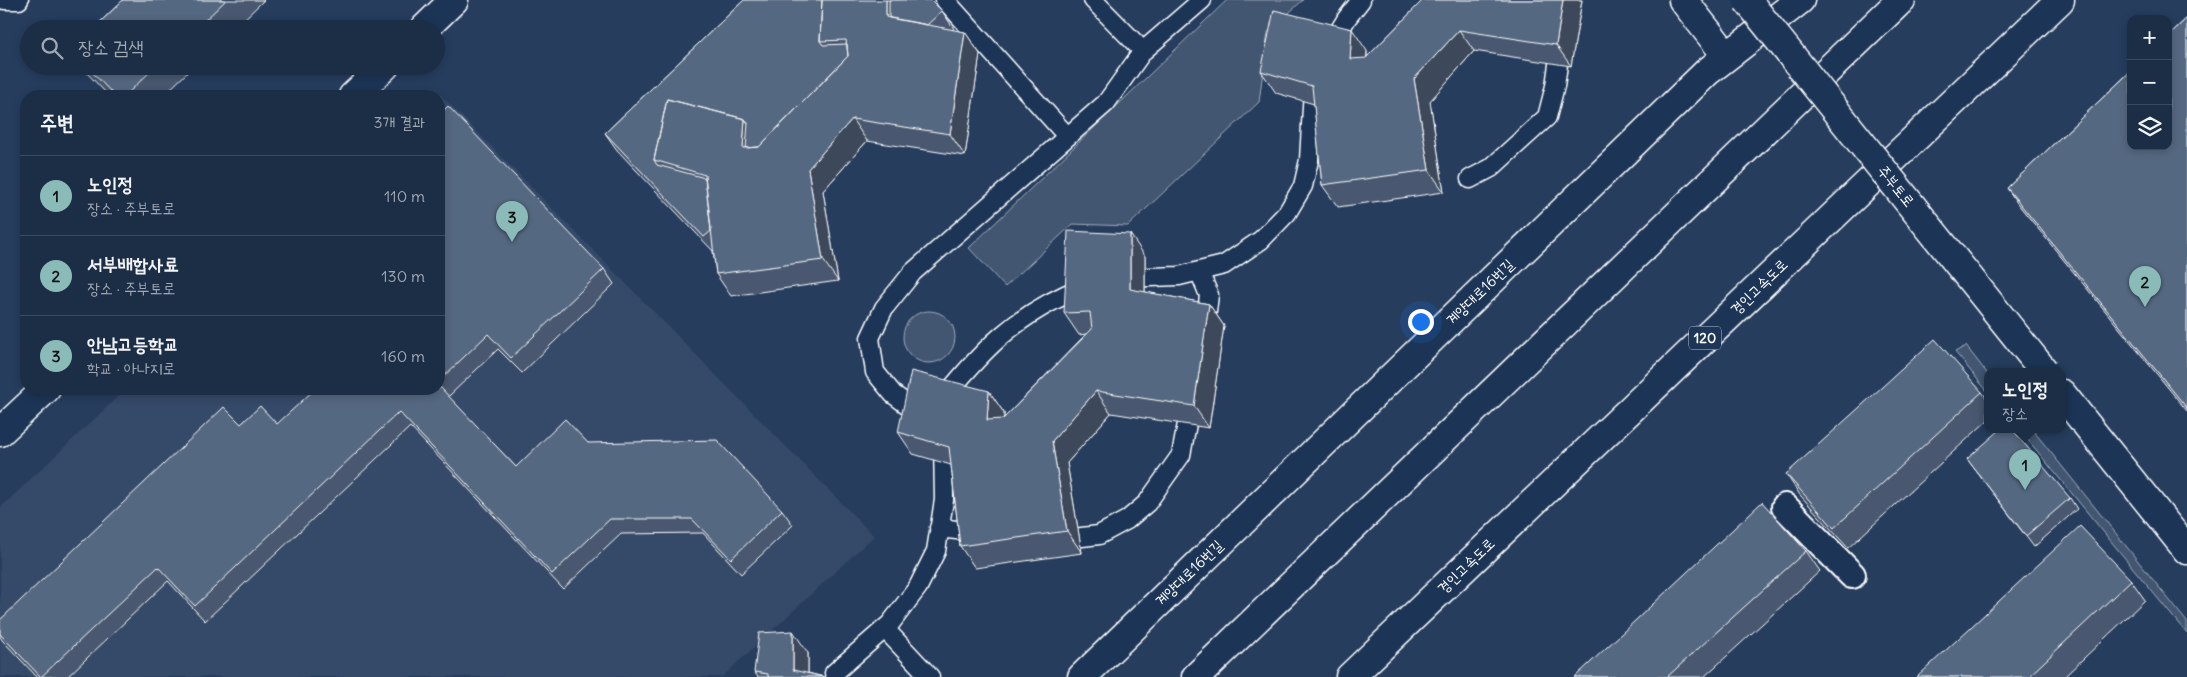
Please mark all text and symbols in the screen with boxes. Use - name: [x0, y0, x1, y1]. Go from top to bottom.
- map controls: [2127, 15, 2172, 150]
- button: +: [2127, 15, 2172, 60]
- search box: [20, 20, 445, 75]
- icon: search: [38, 34, 66, 62]
- text: 장소 검색: [78, 35, 144, 59]
- button: −: [2127, 60, 2172, 105]
- button: layers: [2127, 105, 2172, 150]
- text: 주변: [40, 109, 74, 136]
- text: 3개 결과: [373, 112, 425, 132]
- street label: 주부토로: [1874, 161, 1919, 210]
- text: 노인정: [87, 172, 133, 196]
- text: 1: [53, 186, 59, 206]
- text: 110 m: [384, 186, 425, 206]
- text: 장소 · 주부토로: [87, 198, 175, 218]
- pin: 3: [496, 201, 528, 242]
- text: 서부배합사료: [87, 252, 179, 276]
- street label: 계양대로16번길: [1442, 255, 1518, 329]
- street label: 경인고속도로: [1726, 255, 1791, 319]
- text: 2: [52, 266, 60, 286]
- text: 130 m: [381, 266, 425, 286]
- pin: 2: [2129, 266, 2161, 307]
- text: 장소 · 주부토로: [87, 278, 175, 298]
- your location: [1408, 309, 1434, 335]
- road number: 120: [1689, 326, 1721, 349]
- text: 안남고등학교: [87, 332, 179, 356]
- text: 3: [51, 346, 61, 366]
- text: 160 m: [381, 346, 425, 366]
- text: 학교 · 아나지로: [87, 358, 175, 378]
- popup: [1984, 368, 2066, 433]
- text: 노인정: [2002, 377, 2048, 401]
- text: 장소: [2002, 403, 2028, 423]
- pin: 1: [2009, 449, 2041, 490]
- street label: 경인고속도로: [1433, 534, 1498, 598]
- street label: 계양대로16번길: [1151, 536, 1227, 610]

